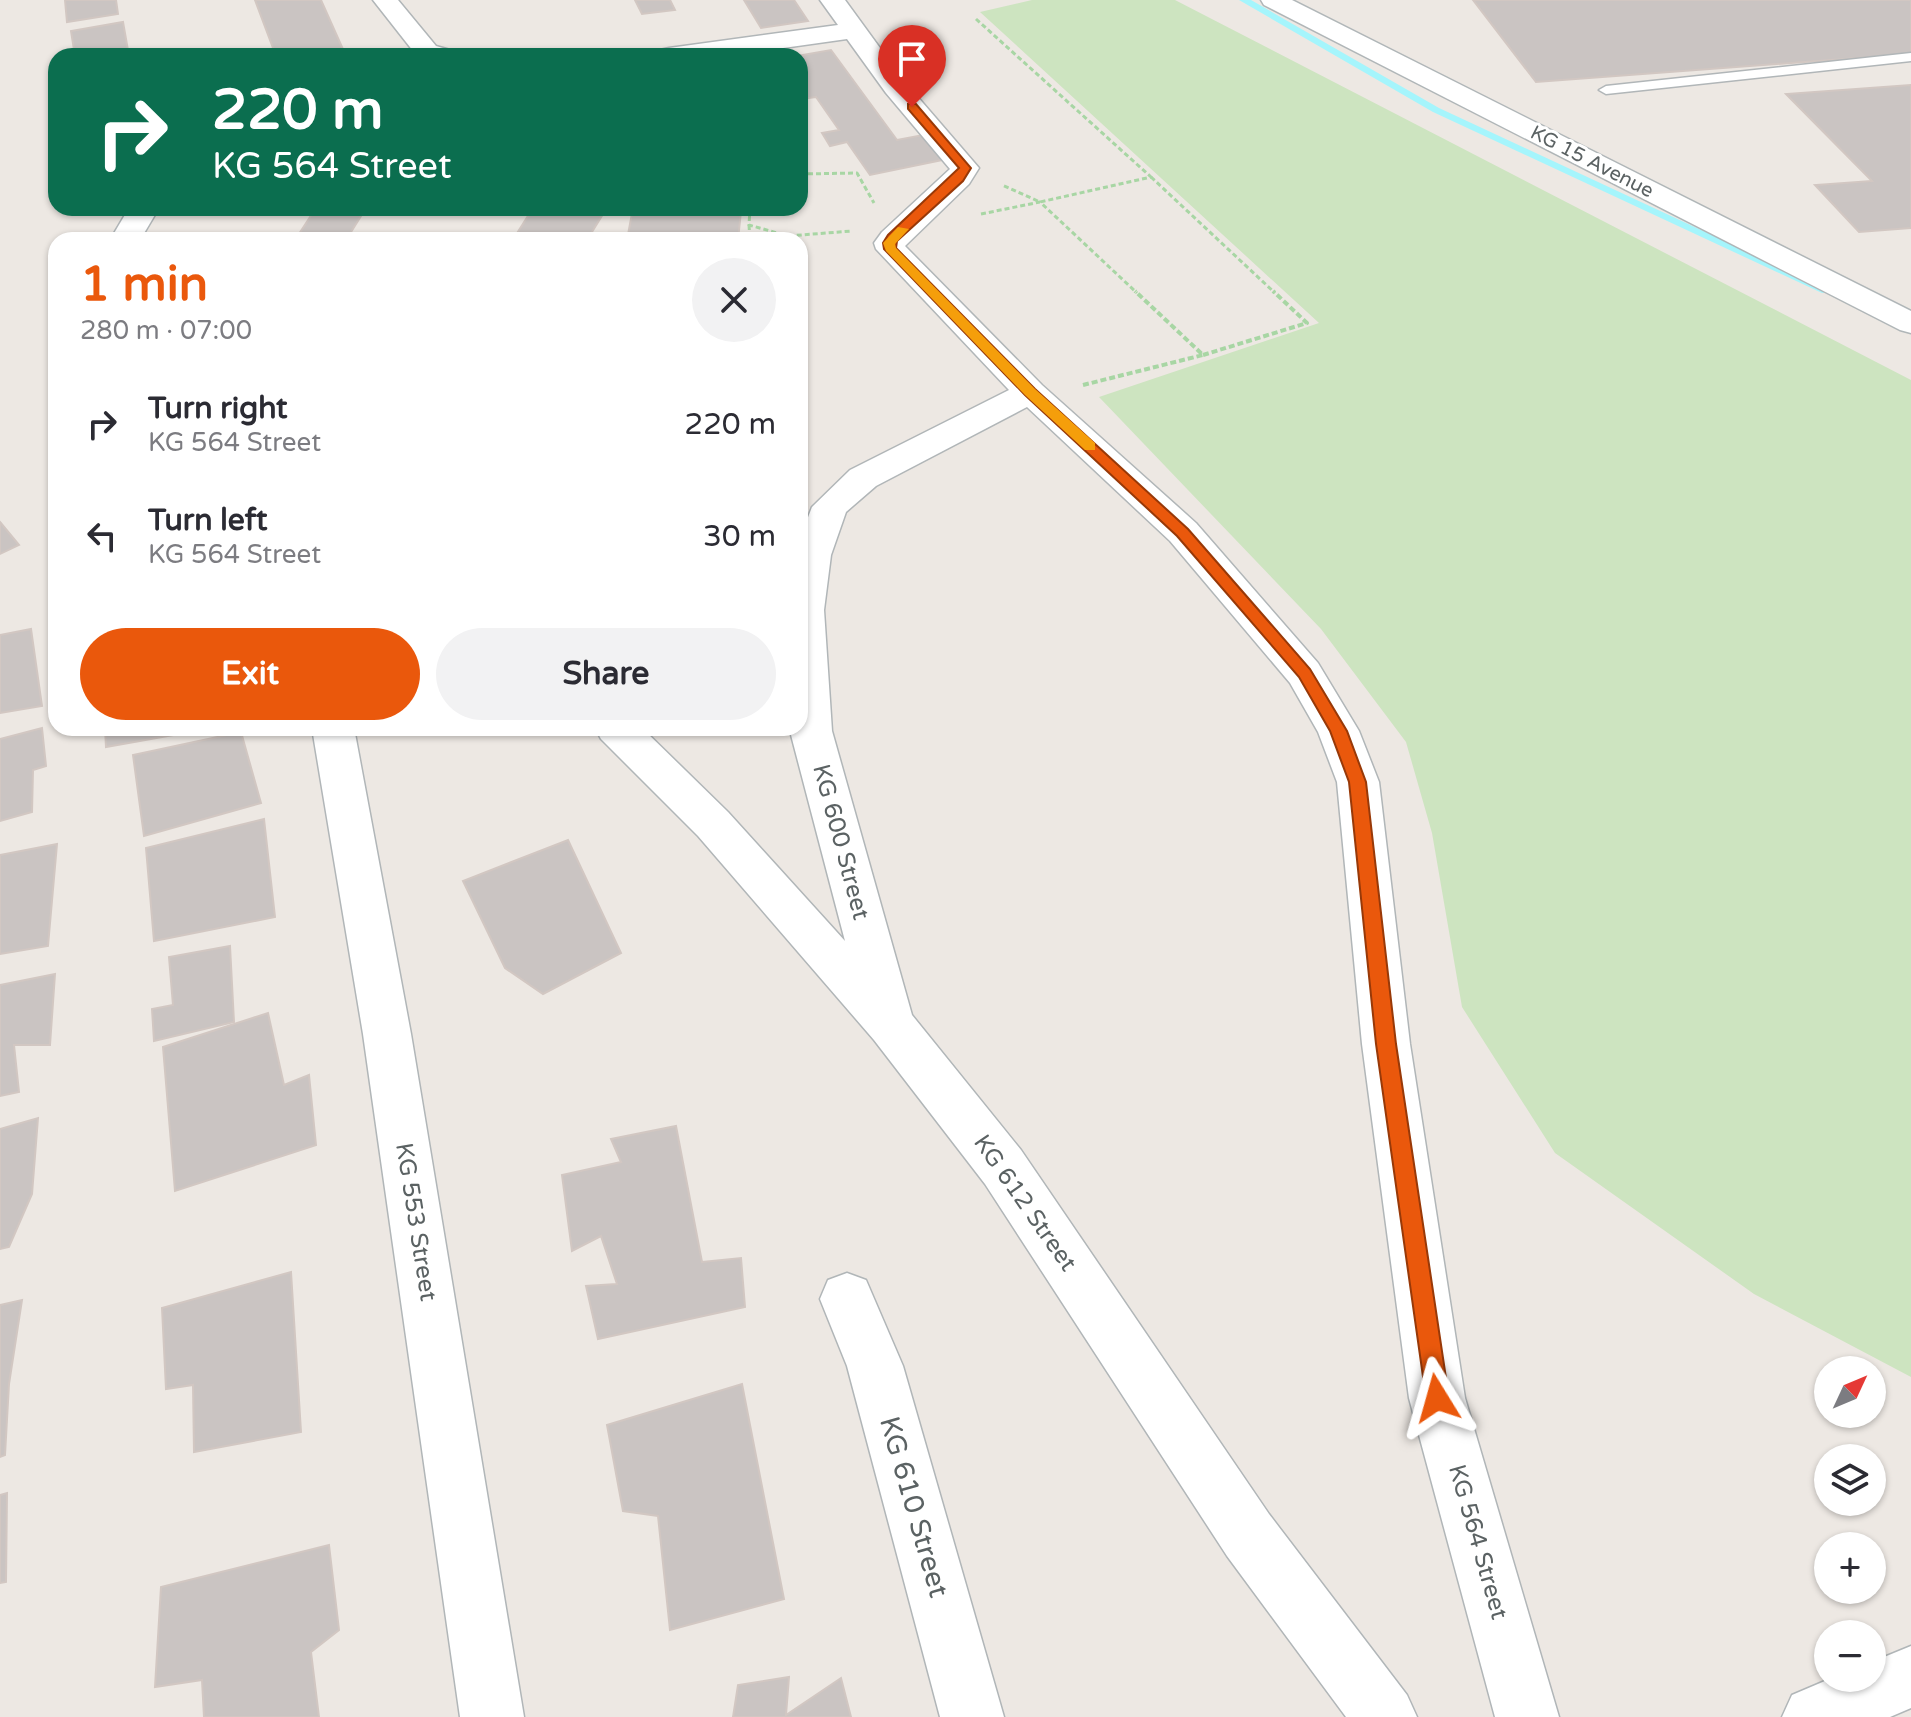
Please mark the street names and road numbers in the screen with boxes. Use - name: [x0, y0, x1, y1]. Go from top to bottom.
- street label: KG 15 Avenue: [1526, 121, 1658, 203]
- street label: KG 600 Street: [806, 761, 876, 923]
- street label: KG 612 Street: [967, 1129, 1083, 1277]
- street label: KG 553 Street: [389, 1141, 443, 1303]
- street label: KG 610 Street: [872, 1413, 956, 1602]
- street label: KG 564 Street: [1442, 1461, 1514, 1623]

